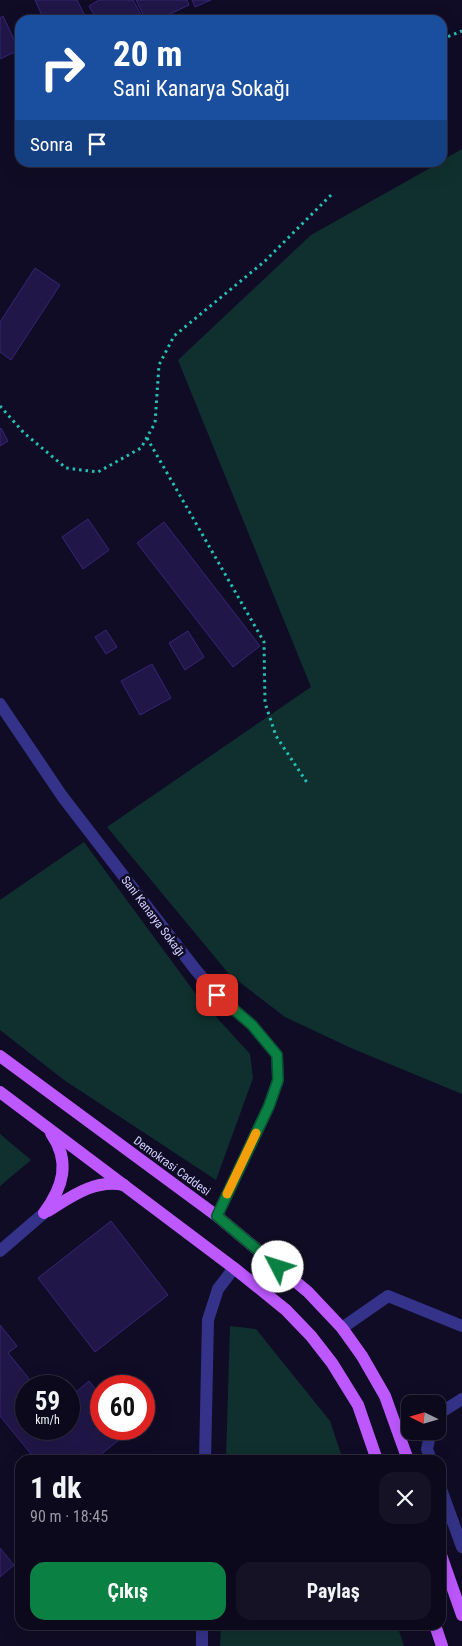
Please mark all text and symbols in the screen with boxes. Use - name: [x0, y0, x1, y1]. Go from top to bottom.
- text: 20 m: [113, 34, 182, 75]
- icon: right: [30, 35, 95, 100]
- text: Sani Kanarya Sokağı: [113, 76, 290, 101]
- icon: arrive: [83, 130, 111, 158]
- text: Sonra: [30, 133, 73, 156]
- street label: Sani Kanarya Sokağı: [118, 873, 188, 959]
- pin: [196, 974, 238, 1016]
- icon: arrive: [203, 981, 231, 1009]
- street label: Demokrasi Caddesi: [131, 1133, 213, 1199]
- position arrow: [251, 1240, 303, 1292]
- speed limit sign: 60: [90, 1375, 155, 1440]
- text: 59: [35, 1387, 60, 1416]
- north arrow: [401, 1395, 446, 1440]
- map controls: [401, 1395, 446, 1440]
- text: km/h: [35, 1413, 60, 1427]
- text: 1 dk: [30, 1470, 81, 1505]
- button: close: [379, 1472, 431, 1524]
- text: 90 m · 18:45: [30, 1507, 108, 1526]
- button: Çıkış: [30, 1562, 226, 1620]
- button: Paylaş: [236, 1562, 431, 1620]

